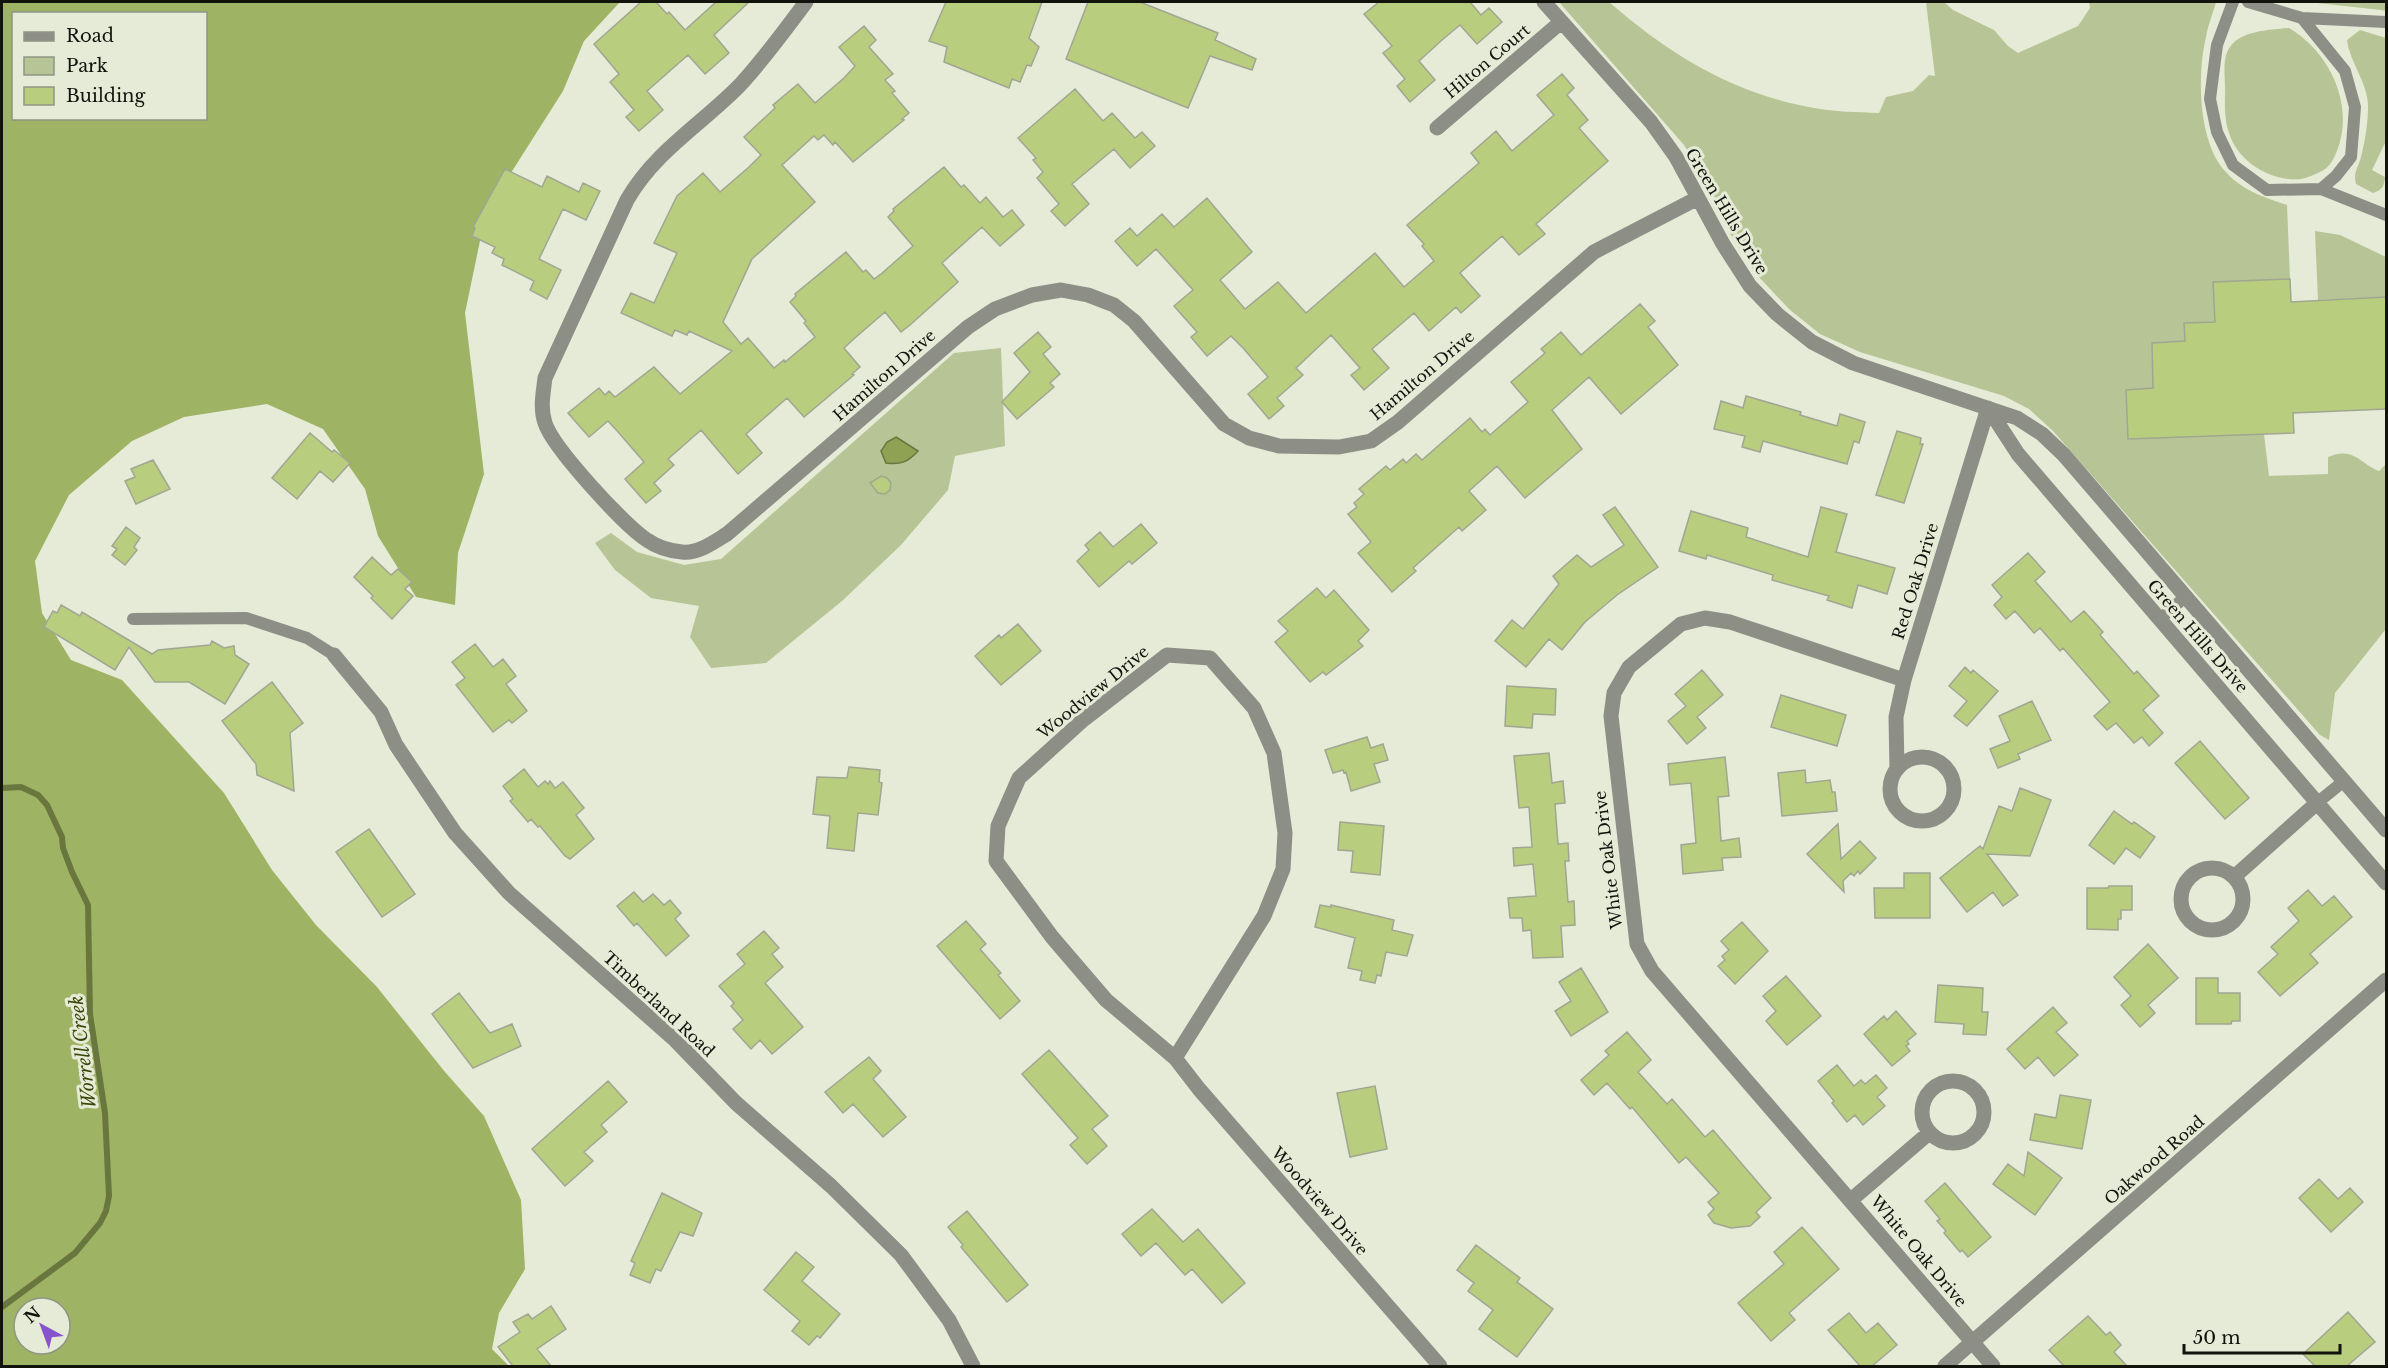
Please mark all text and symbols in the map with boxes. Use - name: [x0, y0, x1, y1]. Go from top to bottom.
- legend: [12, 12, 207, 120]
- street label: Hilton Court: [1440, 20, 1534, 102]
- text: Road: [66, 25, 114, 47]
- text: Park: [66, 55, 108, 77]
- text: Building: [66, 85, 145, 107]
- street label: Green Hills Drive: [1681, 144, 1773, 278]
- street label: Hamilton Drive: [829, 325, 939, 425]
- street label: Hamilton Drive: [1366, 326, 1478, 424]
- street label: Red Oak Drive: [1888, 520, 1942, 642]
- street label: Green Hills Drive: [2143, 575, 2253, 697]
- street label: Woodview Drive: [1033, 641, 1152, 743]
- street label: White Oak Drive: [1590, 790, 1627, 931]
- street label: Timberland Road: [599, 947, 719, 1061]
- water label: Worrell Creek: [65, 994, 101, 1110]
- street label: Oakwood Road: [2100, 1111, 2208, 1209]
- street label: Woodview Drive: [1267, 1142, 1372, 1259]
- street label: White Oak Drive: [1866, 1190, 1971, 1311]
- north arrow: [12, 1296, 72, 1356]
- text: N: [20, 1302, 44, 1327]
- scale bar: [2184, 1317, 2340, 1355]
- text: 50 m: [2193, 1327, 2241, 1349]

